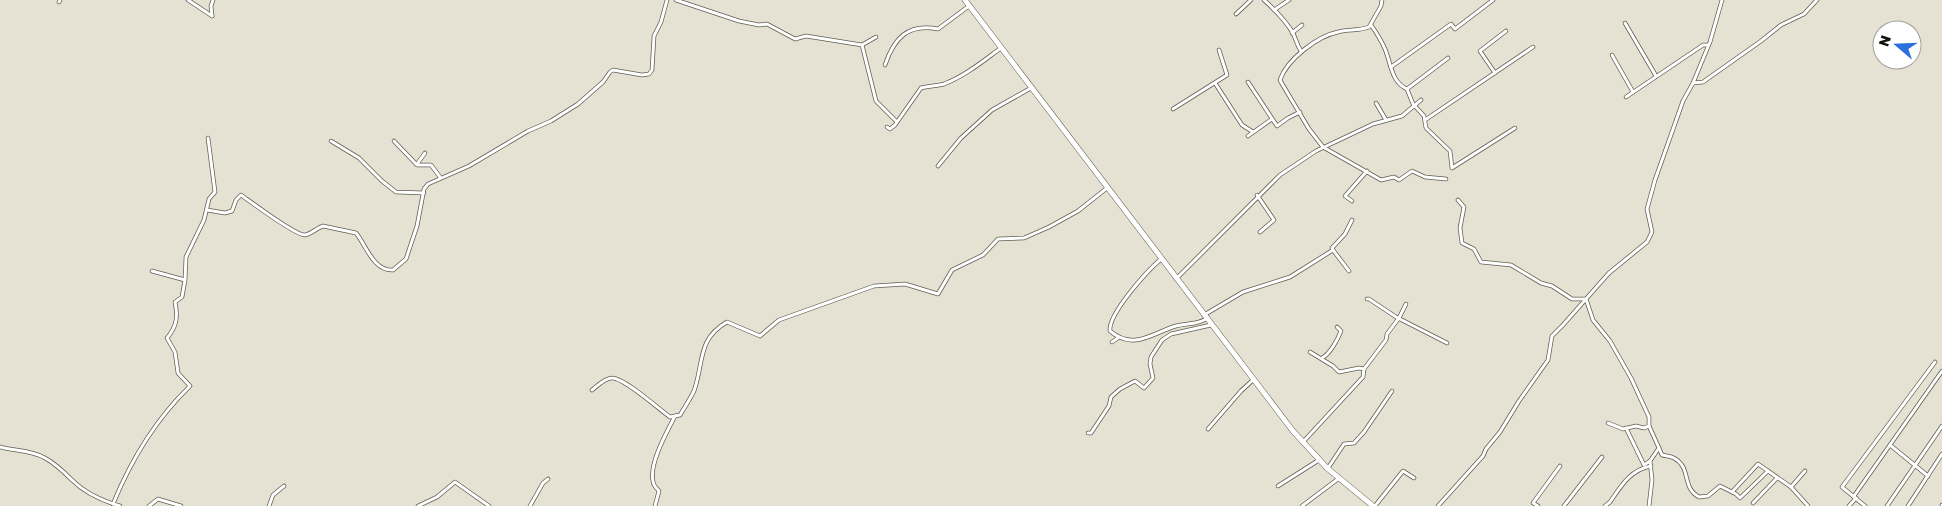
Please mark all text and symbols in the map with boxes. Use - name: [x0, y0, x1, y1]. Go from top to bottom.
- north arrow: [1872, 20, 1922, 70]
- text: N: [1874, 33, 1894, 48]

